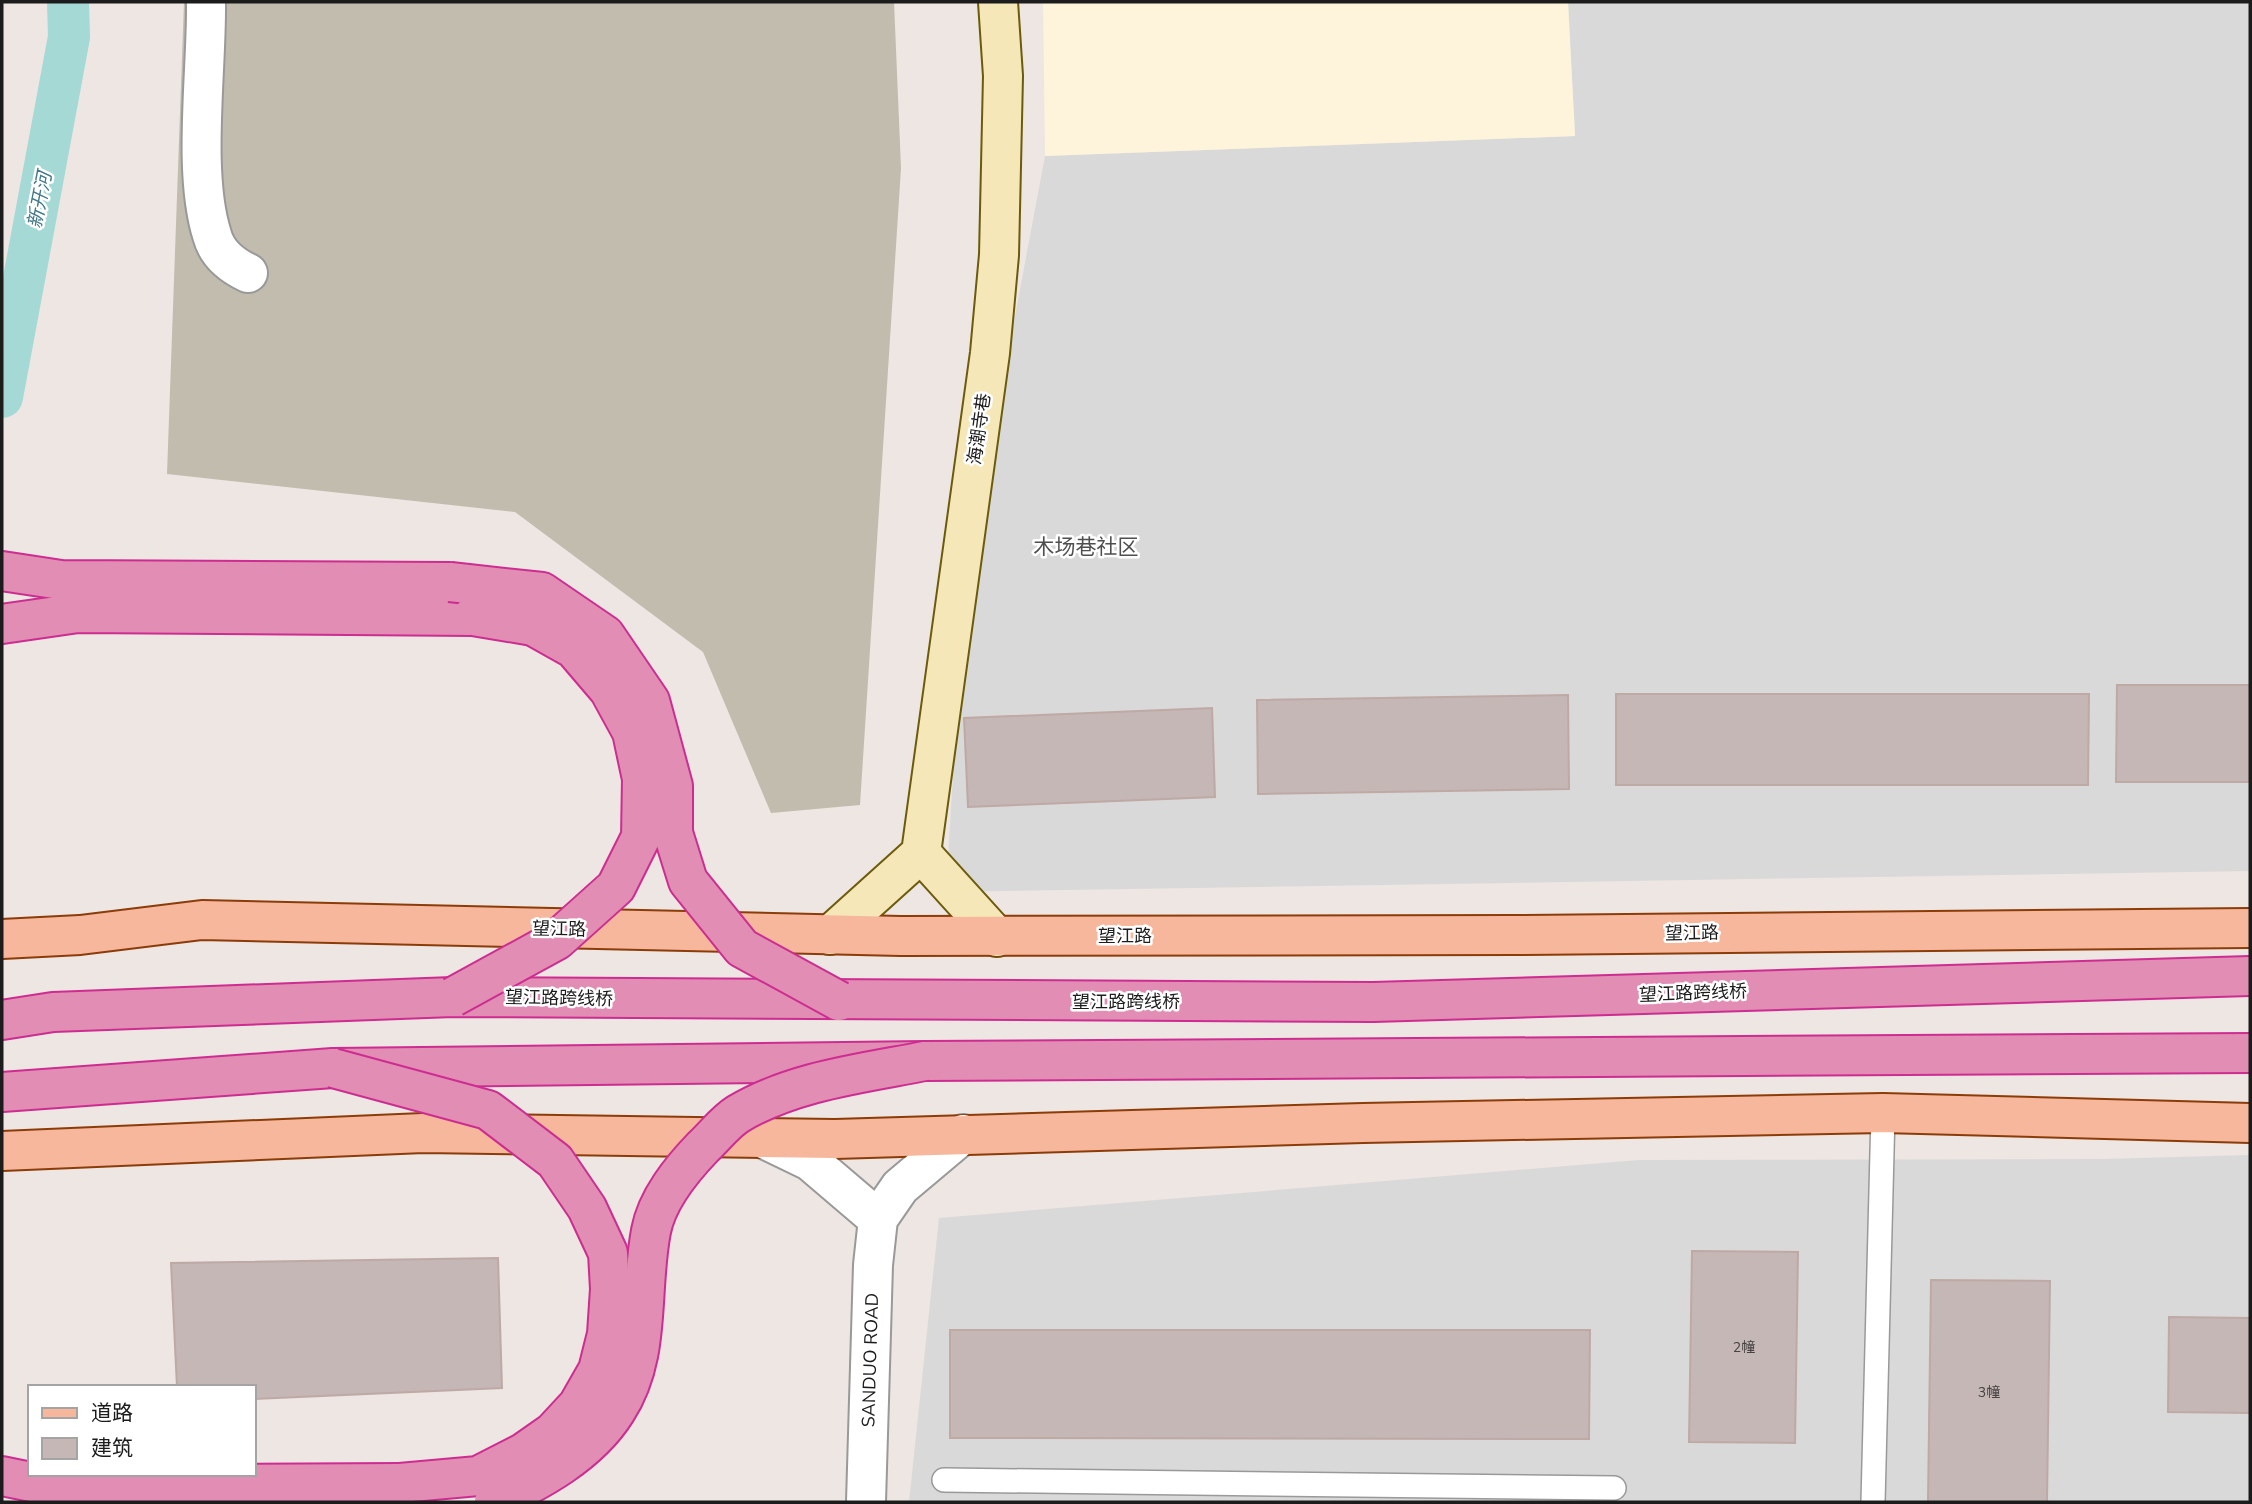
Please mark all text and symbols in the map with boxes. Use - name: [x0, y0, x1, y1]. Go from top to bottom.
- water label: 新开河: [22, 166, 59, 231]
- street label: 海潮寺巷: [962, 392, 996, 466]
- district label: 木场巷社区: [1034, 533, 1139, 561]
- street label: 望江路: [532, 917, 586, 941]
- street label: 望江路: [1665, 921, 1719, 945]
- street label: 望江路: [1098, 924, 1152, 948]
- street label: 望江路跨线桥: [1639, 979, 1747, 1007]
- street label: 望江路跨线桥: [505, 985, 613, 1011]
- street label: 望江路跨线桥: [1072, 990, 1180, 1014]
- street label: SANDUO ROAD: [856, 1293, 884, 1428]
- house number: 2幢: [1733, 1338, 1755, 1357]
- house number: 3幢: [1978, 1383, 2000, 1402]
- legend: [28, 1385, 256, 1476]
- text: 道路: [91, 1399, 133, 1427]
- text: 建筑: [91, 1434, 133, 1462]

